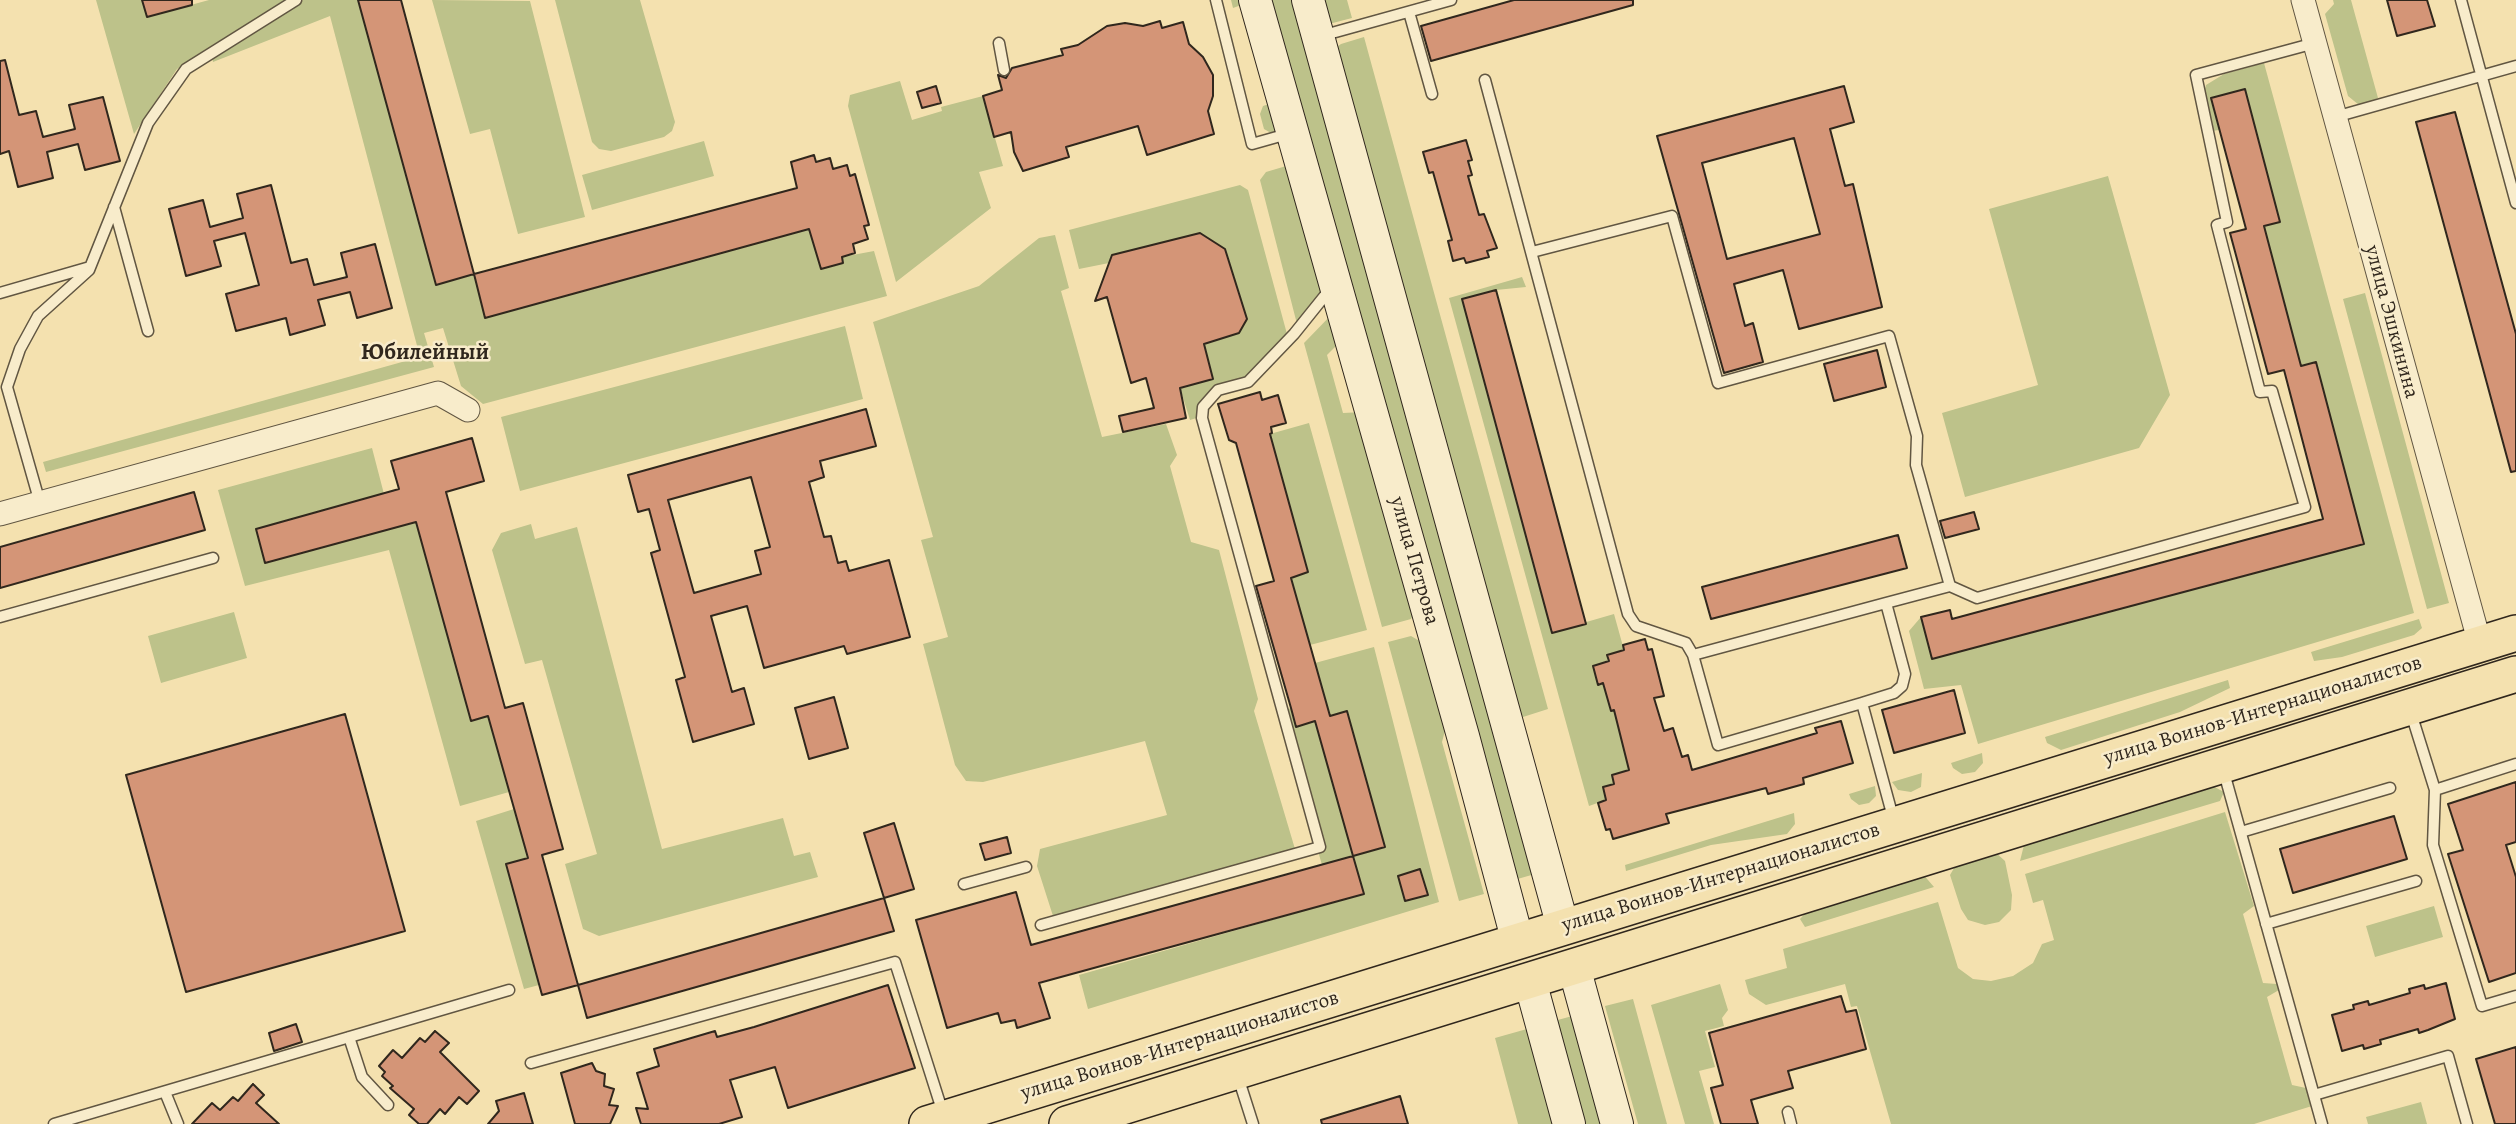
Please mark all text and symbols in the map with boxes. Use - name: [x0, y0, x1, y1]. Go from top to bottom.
- street label: улица Эшкинина: [2358, 243, 2424, 401]
- district label: Юбилейный: [361, 339, 489, 367]
- street label: улица Петрова: [1384, 494, 1444, 628]
- street label: улица Воинов-Интернационалистов: [2101, 651, 2425, 771]
- street label: улица Воинов-Интернационалистов: [1559, 818, 1883, 938]
- street label: улица Воинов-Интернационалистов: [1018, 986, 1342, 1106]

